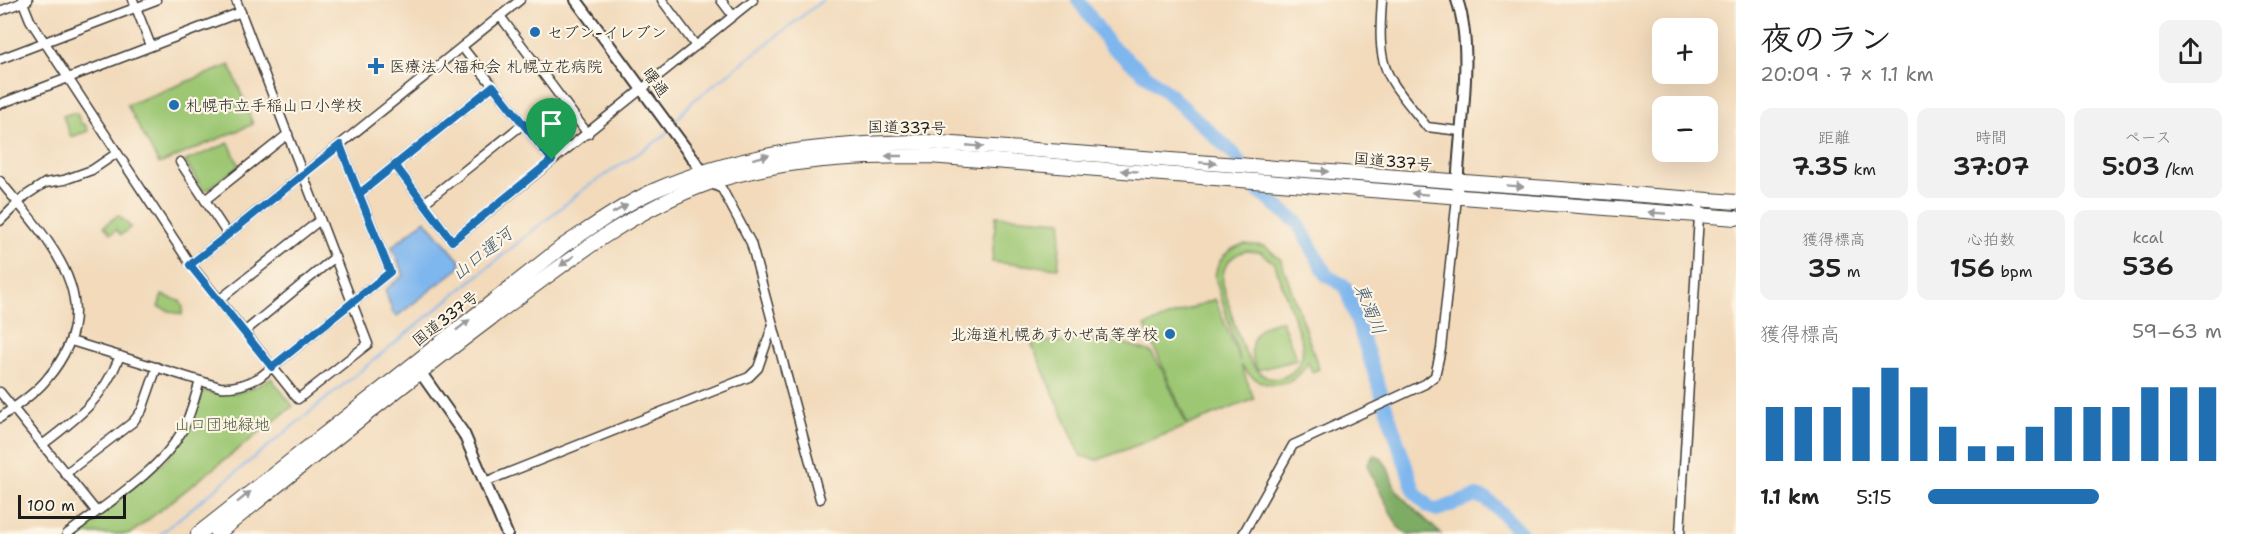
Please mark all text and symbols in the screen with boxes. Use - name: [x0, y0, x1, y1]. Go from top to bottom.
- text: 夜のラン: [1760, 16, 1892, 61]
- map controls: [1652, 18, 1718, 162]
- button: +: [1652, 18, 1718, 84]
- button: share: [2159, 20, 2222, 83]
- place label: セブン-イレブン: [547, 22, 667, 43]
- marker: セブン-イレブン: [528, 25, 542, 39]
- place label: 医療法人福和会 札幌立花病院: [389, 56, 602, 77]
- marker: 医療法人福和会 札幌立花病院: [367, 57, 385, 75]
- text: 20:09 · 7 × 1.1 km: [1760, 61, 1934, 87]
- street label: 曙通: [638, 63, 674, 101]
- place label: 札幌市立手稲山口小学校: [186, 95, 362, 116]
- button: −: [1652, 96, 1718, 162]
- marker: 札幌市立手稲山口小学校: [167, 98, 181, 112]
- pin: [526, 98, 577, 160]
- icon: arrive: [535, 107, 568, 140]
- street label: 国道337号: [867, 116, 947, 139]
- text: 距離: [1818, 127, 1850, 148]
- text: 時間: [1975, 127, 2007, 148]
- text: ペース: [2124, 127, 2172, 148]
- one-way arrow: [966, 141, 985, 151]
- street label: 国道337号: [1353, 148, 1433, 175]
- text: 7.35: [1792, 148, 1848, 183]
- text: 37:07: [1952, 148, 2030, 183]
- text: 5:03: [2102, 148, 2160, 183]
- one-way arrow: [884, 151, 903, 161]
- one-way arrow: [751, 152, 770, 162]
- one-way arrow: [1199, 158, 1218, 167]
- text: km: [1848, 159, 1876, 180]
- text: /km: [2160, 159, 2194, 180]
- one-way arrow: [1311, 166, 1330, 176]
- one-way arrow: [1121, 167, 1140, 176]
- one-way arrow: [1505, 182, 1524, 191]
- one-way arrow: [1411, 189, 1430, 199]
- one-way arrow: [612, 204, 629, 214]
- one-way arrow: [1647, 208, 1666, 217]
- water label: 山口運河: [446, 220, 520, 286]
- text: kcal: [2132, 227, 2164, 248]
- text: 獲得標高: [1802, 229, 1866, 250]
- text: 心拍数: [1967, 229, 2015, 250]
- text: 536: [2122, 248, 2174, 283]
- text: 35: [1807, 250, 1841, 285]
- text: 156: [1949, 250, 1995, 285]
- one-way arrow: [559, 255, 575, 267]
- text: m: [1841, 261, 1861, 282]
- text: bpm: [1995, 261, 2033, 282]
- water label: 東濁川: [1349, 279, 1391, 339]
- street label: 国道337号: [408, 286, 483, 351]
- one-way arrow: [455, 318, 471, 331]
- text: 59–63 m: [2132, 318, 2222, 344]
- text: 獲得標高: [1760, 321, 1840, 347]
- place label: 北海道札幌あすかぜ高等学校: [950, 324, 1158, 345]
- marker: 北海道札幌あすかぜ高等学校: [1163, 327, 1177, 341]
- park label: 山口団地緑地: [174, 414, 270, 435]
- text: 1.1 km: [1760, 484, 1819, 510]
- text: 5:15: [1856, 484, 1892, 510]
- one-way arrow: [236, 491, 252, 504]
- scale bar: [18, 492, 126, 520]
- text: 100 m: [27, 495, 75, 516]

